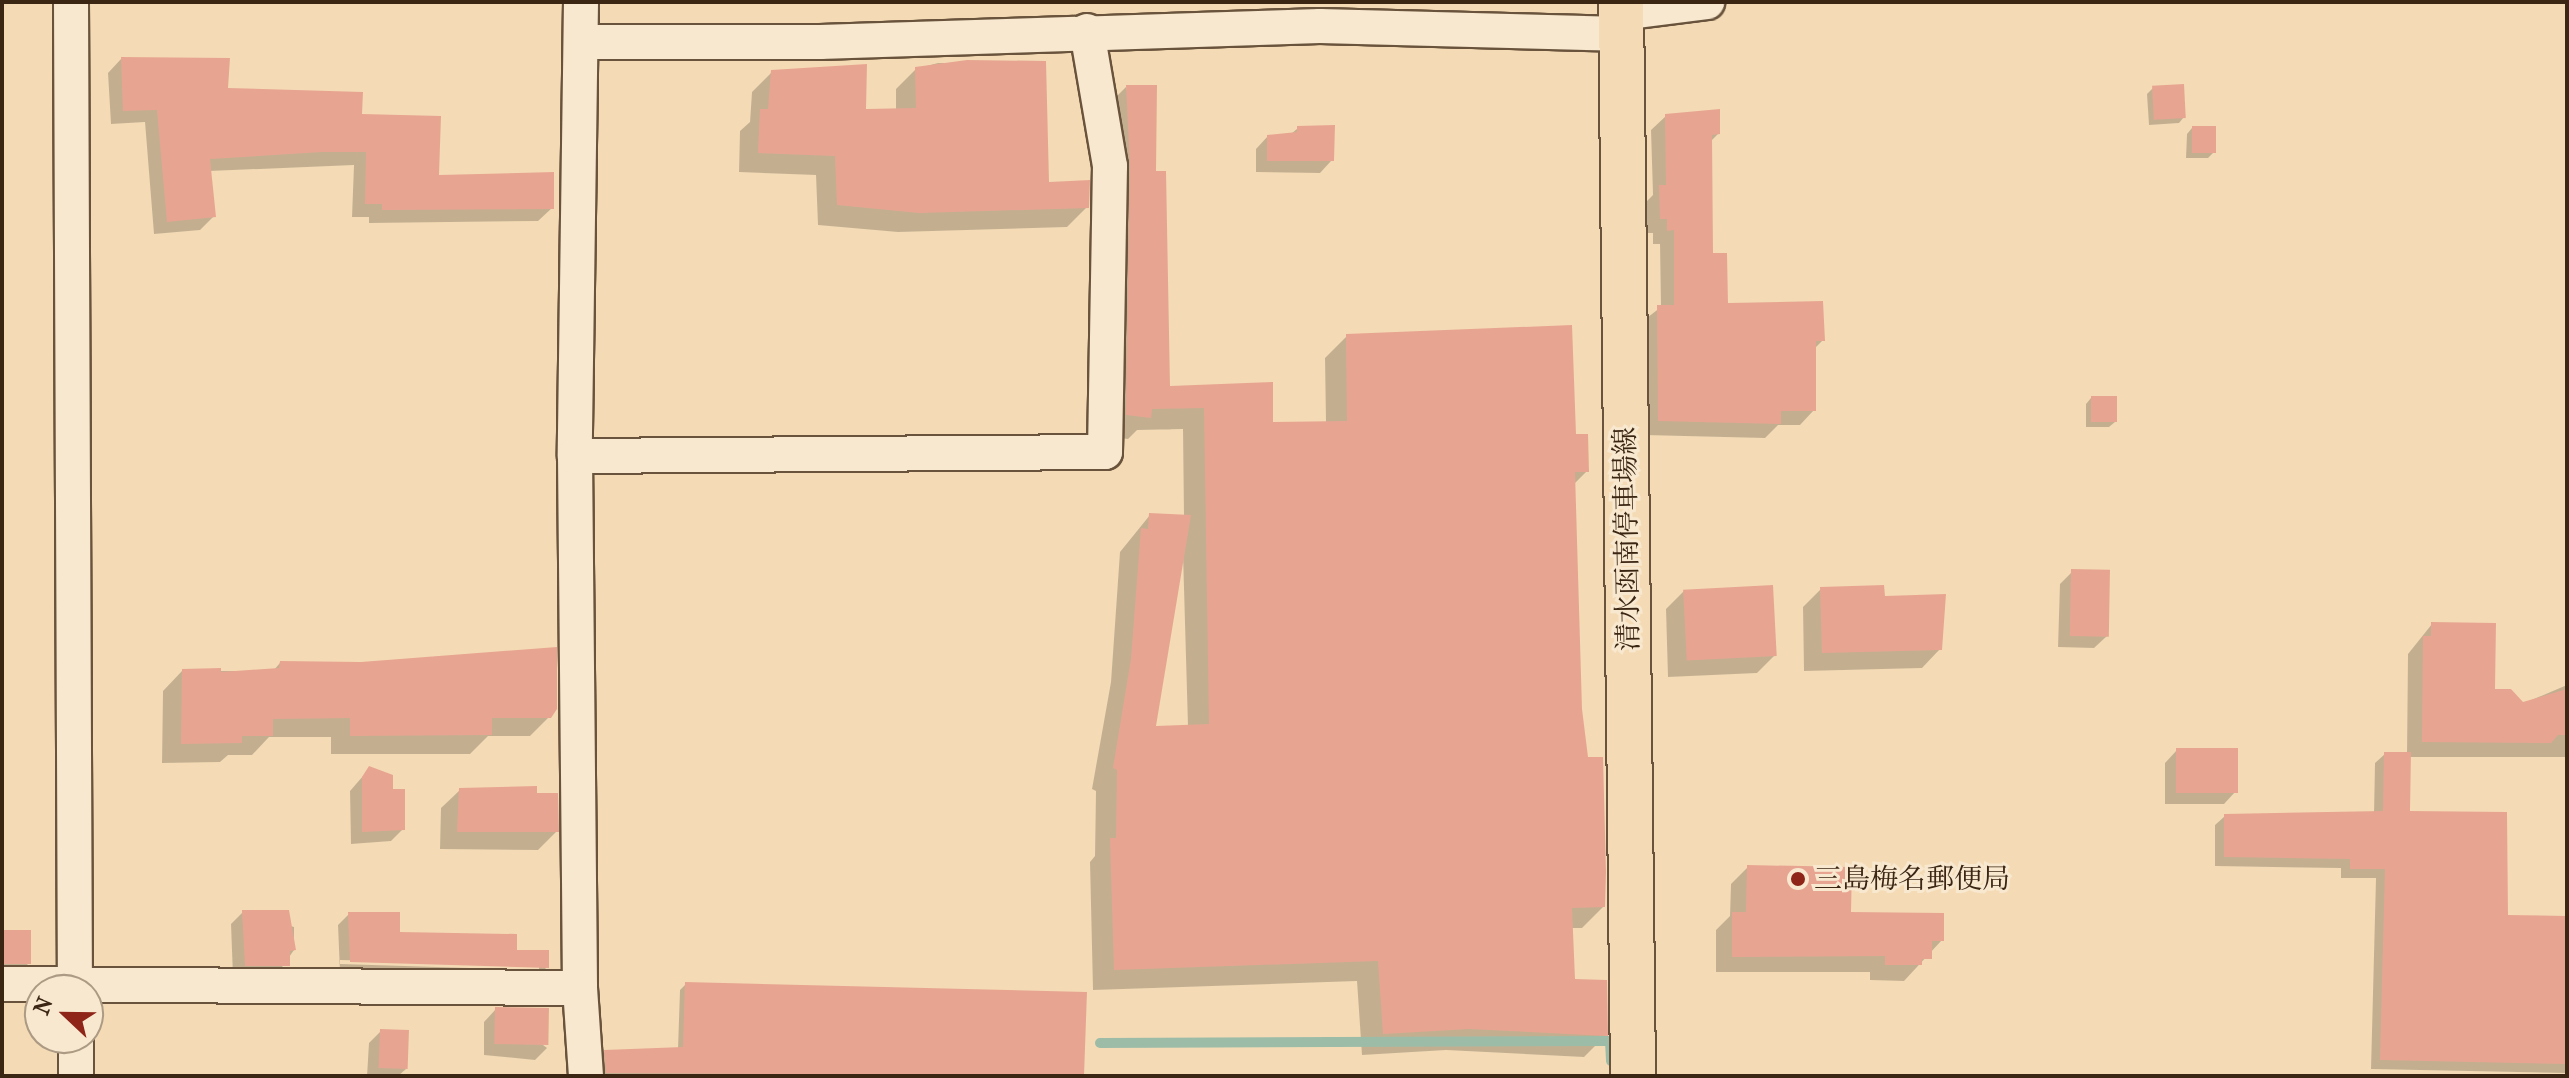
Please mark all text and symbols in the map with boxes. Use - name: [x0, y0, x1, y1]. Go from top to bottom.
- street label: 清水函南停車場線: [1608, 427, 1646, 651]
- place label: 三島梅名郵便局: [1814, 862, 2010, 896]
- marker: 三島梅名郵便局: [1789, 870, 1807, 888]
- north arrow: [24, 974, 104, 1054]
- text: N: [28, 993, 59, 1018]

